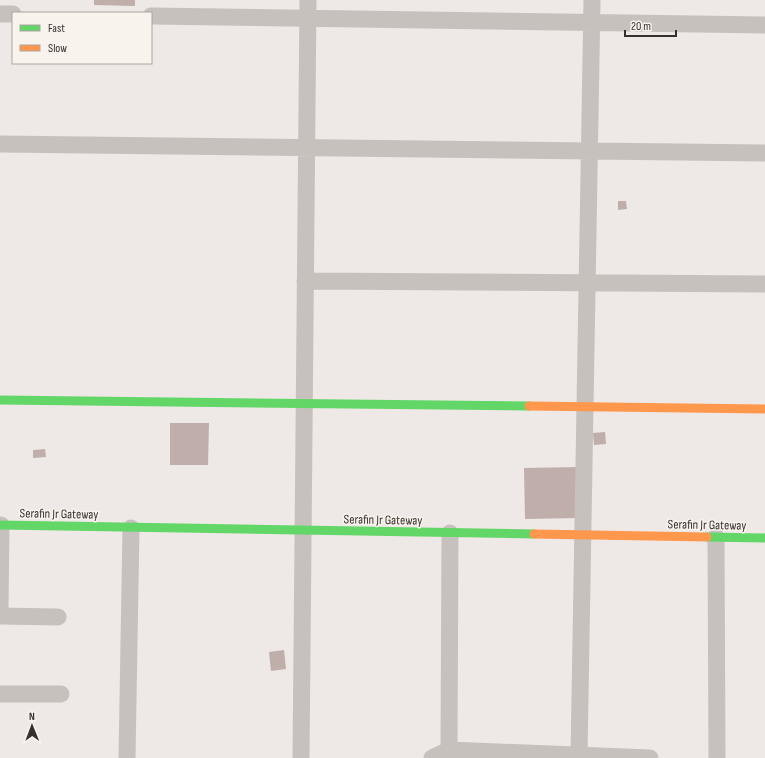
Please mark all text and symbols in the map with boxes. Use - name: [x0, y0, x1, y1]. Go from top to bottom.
- legend: [12, 12, 152, 64]
- scale bar: [625, 12, 676, 38]
- text: 20 m: [631, 19, 651, 34]
- text: Fast: [48, 21, 65, 36]
- text: Slow: [48, 41, 67, 56]
- street label: Serafin Jr Gateway: [20, 505, 98, 523]
- street label: Serafin Jr Gateway: [344, 511, 422, 529]
- street label: Serafin Jr Gateway: [668, 516, 746, 534]
- north arrow: [12, 706, 52, 746]
- text: N: [29, 710, 35, 723]

